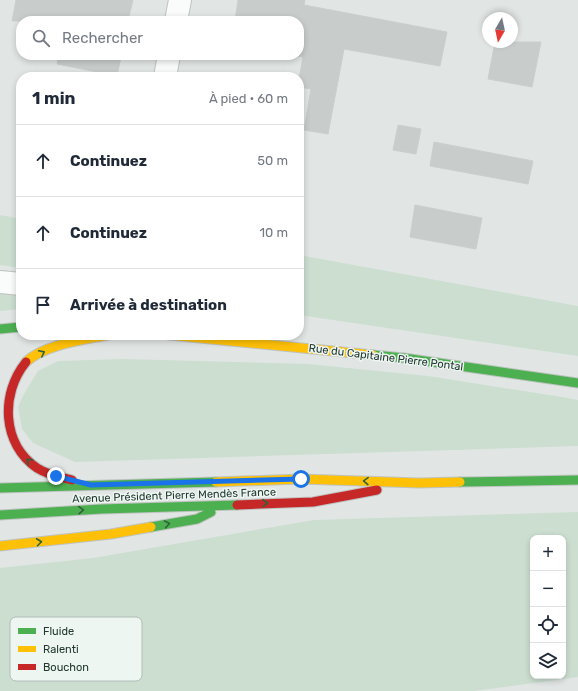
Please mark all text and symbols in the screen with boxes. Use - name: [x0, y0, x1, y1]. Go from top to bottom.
- north arrow: [482, 12, 518, 48]
- search box: [16, 16, 304, 60]
- icon: search: [30, 27, 52, 49]
- text: Rechercher: [62, 29, 143, 47]
- text: 1 min: [32, 88, 75, 108]
- text: À pied · 60 m: [209, 91, 288, 106]
- icon: ahead: [32, 150, 54, 172]
- text: Continuez: [70, 152, 147, 170]
- text: 50 m: [257, 153, 288, 168]
- icon: ahead: [32, 222, 54, 244]
- text: Continuez: [70, 224, 147, 242]
- text: 10 m: [259, 225, 288, 240]
- icon: arrive: [32, 294, 54, 316]
- text: Arrivée à destination: [70, 296, 227, 314]
- street label: Rue du Capitaine Pierre Pontal: [308, 342, 464, 373]
- one-way arrow: [37, 351, 45, 358]
- one-way arrow: [26, 458, 34, 465]
- route end: [47, 467, 65, 485]
- route start: [292, 470, 310, 488]
- one-way arrow: [363, 477, 369, 485]
- street label: Avenue Président Pierre Mendès France: [72, 485, 276, 506]
- one-way arrow: [262, 499, 268, 508]
- one-way arrow: [78, 506, 84, 515]
- one-way arrow: [164, 520, 171, 529]
- map controls: [530, 535, 566, 679]
- button: +: [530, 535, 566, 571]
- one-way arrow: [36, 538, 42, 547]
- button: −: [530, 571, 566, 607]
- button: locate: [530, 607, 566, 643]
- legend: [10, 617, 142, 681]
- text: Fluide: [43, 625, 74, 638]
- text: Ralenti: [43, 643, 79, 656]
- button: layers: [530, 643, 566, 679]
- text: Bouchon: [43, 661, 89, 674]

